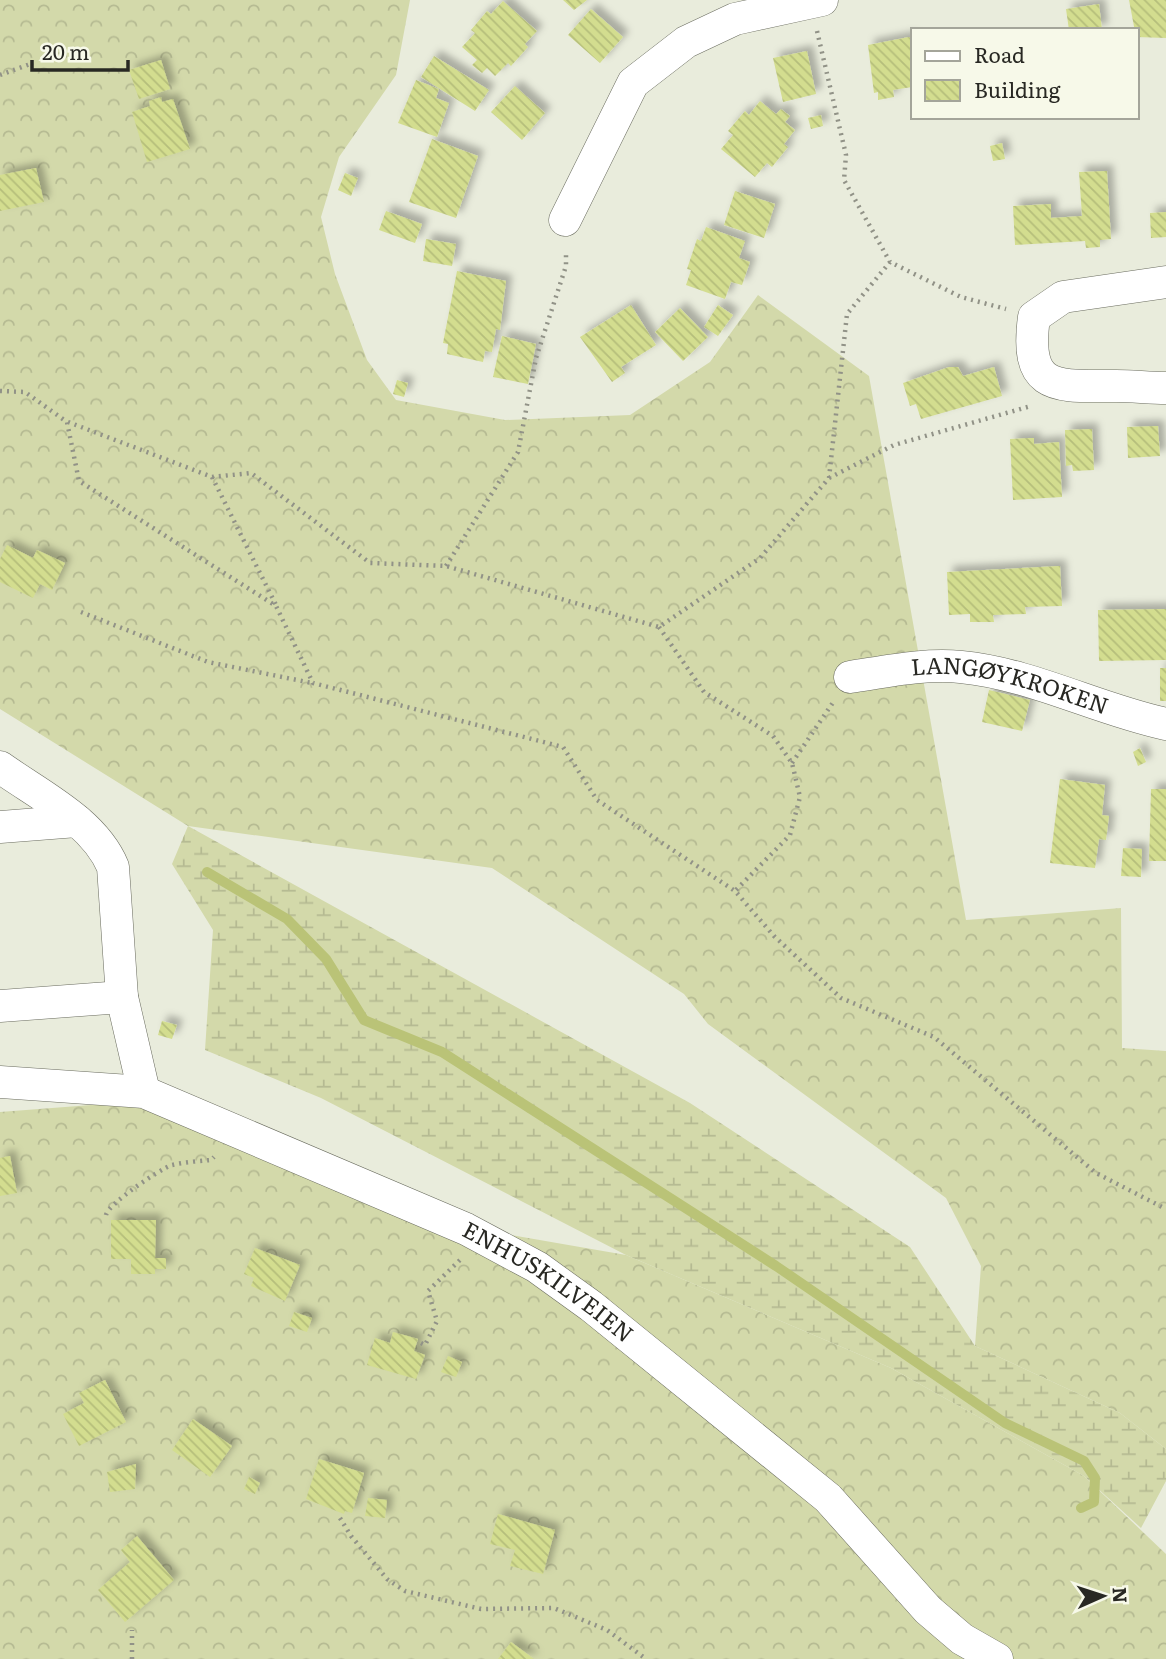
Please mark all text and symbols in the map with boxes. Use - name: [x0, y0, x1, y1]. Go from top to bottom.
- scale bar: [32, 28, 128, 72]
- legend: [911, 28, 1138, 119]
- text: 20 m: [42, 35, 89, 66]
- text: Road: [974, 38, 1025, 69]
- text: Building: [974, 73, 1061, 104]
- street label: LANGØYKROKEN: [909, 647, 1114, 722]
- street label: ENHUSKILVEIEN: [457, 1211, 642, 1349]
- north arrow: [1068, 1561, 1138, 1631]
- text: N: [1107, 1586, 1135, 1604]

